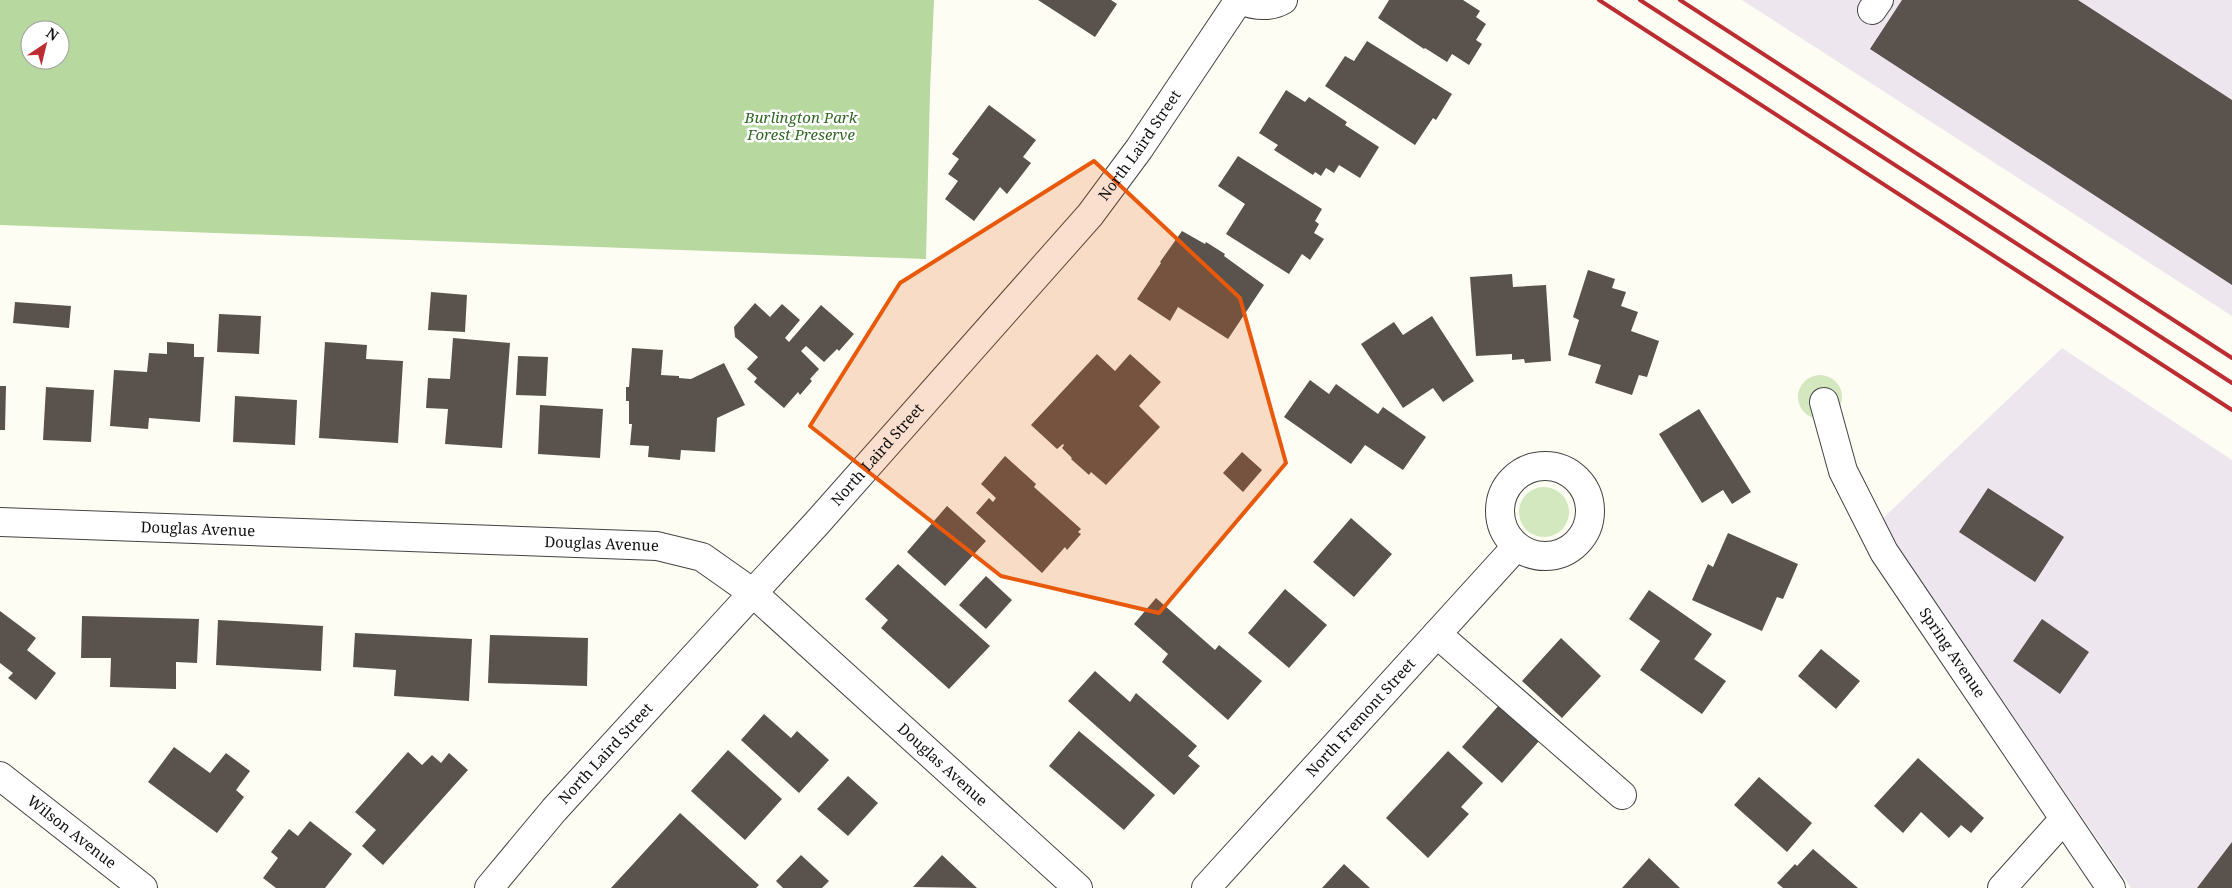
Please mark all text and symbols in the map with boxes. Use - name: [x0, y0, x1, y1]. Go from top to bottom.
- north arrow: [20, 20, 70, 70]
- text: N: [43, 23, 63, 45]
- street label: North Laird Street: [1093, 86, 1185, 204]
- park label: Burlington Park Forest Preserve: [744, 107, 858, 144]
- street label: North Laird Street: [826, 399, 928, 510]
- street label: Douglas Avenue: [140, 516, 256, 540]
- street label: Douglas Avenue: [544, 531, 659, 555]
- street label: Spring Avenue: [1915, 603, 1990, 701]
- street label: North Fremont Street: [1301, 654, 1419, 781]
- street label: North Laird Street: [553, 698, 656, 808]
- street label: Douglas Avenue: [894, 718, 992, 810]
- street label: Wilson Avenue: [24, 790, 121, 872]

